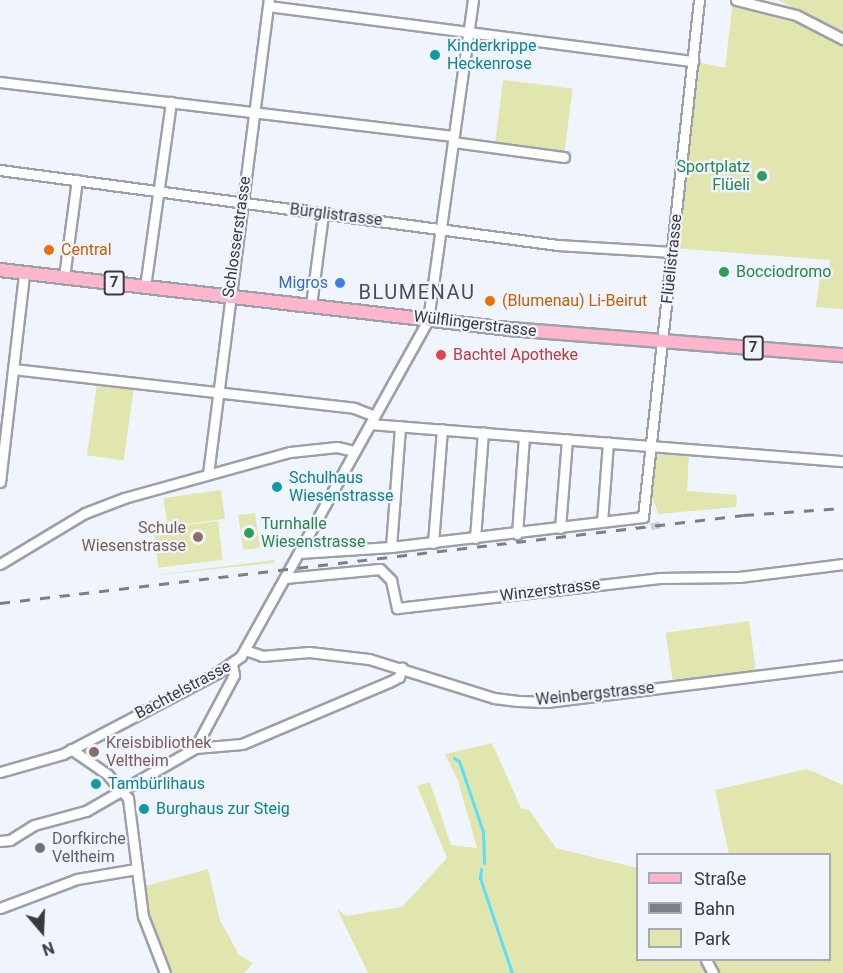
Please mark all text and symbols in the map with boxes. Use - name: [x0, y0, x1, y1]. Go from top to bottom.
- place label: Kinderkrippe Heckenrose: [447, 36, 537, 74]
- marker: Kinderkrippe Heckenrose: [428, 48, 442, 62]
- place label: Sportplatz Flüeli: [677, 157, 750, 195]
- marker: Sportplatz Flüeli: [755, 169, 769, 183]
- street label: Schlosserstrasse: [219, 175, 255, 299]
- street label: Bürglistrasse: [289, 200, 383, 230]
- street label: Flüelistrasse: [658, 213, 686, 305]
- place label: Central: [61, 240, 112, 260]
- marker: Central: [42, 243, 56, 257]
- place label: Bocciodromo: [736, 262, 831, 282]
- marker: Bocciodromo: [717, 265, 731, 279]
- road number: 7: [104, 271, 124, 295]
- place label: Migros: [279, 273, 328, 293]
- marker: Migros: [333, 276, 347, 290]
- district label: BLUMENAU: [359, 280, 475, 304]
- place label: (Blumenau) Li-Beirut: [502, 291, 647, 311]
- marker: (Blumenau) Li-Beirut: [483, 294, 497, 308]
- street label: Wülflingerstrasse: [412, 307, 538, 341]
- road number: 7: [742, 336, 764, 360]
- place label: Bachtel Apotheke: [453, 345, 578, 365]
- marker: Bachtel Apotheke: [434, 348, 448, 362]
- place label: Schulhaus Wiesenstrasse: [289, 468, 393, 506]
- marker: Schulhaus Wiesenstrasse: [270, 480, 284, 494]
- place label: Turnhalle Wiesenstrasse: [261, 514, 365, 552]
- place label: Schule Wiesenstrasse: [82, 518, 186, 556]
- marker: Turnhalle Wiesenstrasse: [242, 526, 256, 540]
- marker: Schule Wiesenstrasse: [191, 530, 205, 544]
- street label: Winzerstrasse: [499, 574, 601, 606]
- street label: Bachtelstrasse: [132, 657, 234, 723]
- street label: Weinbergstrasse: [535, 678, 655, 710]
- place label: Kreisbibliothek Veltheim: [106, 733, 211, 771]
- marker: Kreisbibliothek Veltheim: [87, 745, 101, 759]
- place label: Tambürlihaus: [108, 774, 205, 794]
- marker: Tambürlihaus: [89, 777, 103, 791]
- place label: Burghaus zur Steig: [156, 799, 290, 819]
- marker: Burghaus zur Steig: [137, 802, 151, 816]
- place label: Dorfkirche Veltheim: [52, 829, 126, 867]
- marker: Dorfkirche Veltheim: [33, 841, 47, 855]
- legend: [636, 853, 831, 961]
- text: Straße: [694, 868, 746, 889]
- text: Bahn: [694, 898, 735, 919]
- north arrow: [12, 901, 72, 961]
- text: Park: [694, 928, 730, 949]
- text: N: [40, 938, 56, 959]

